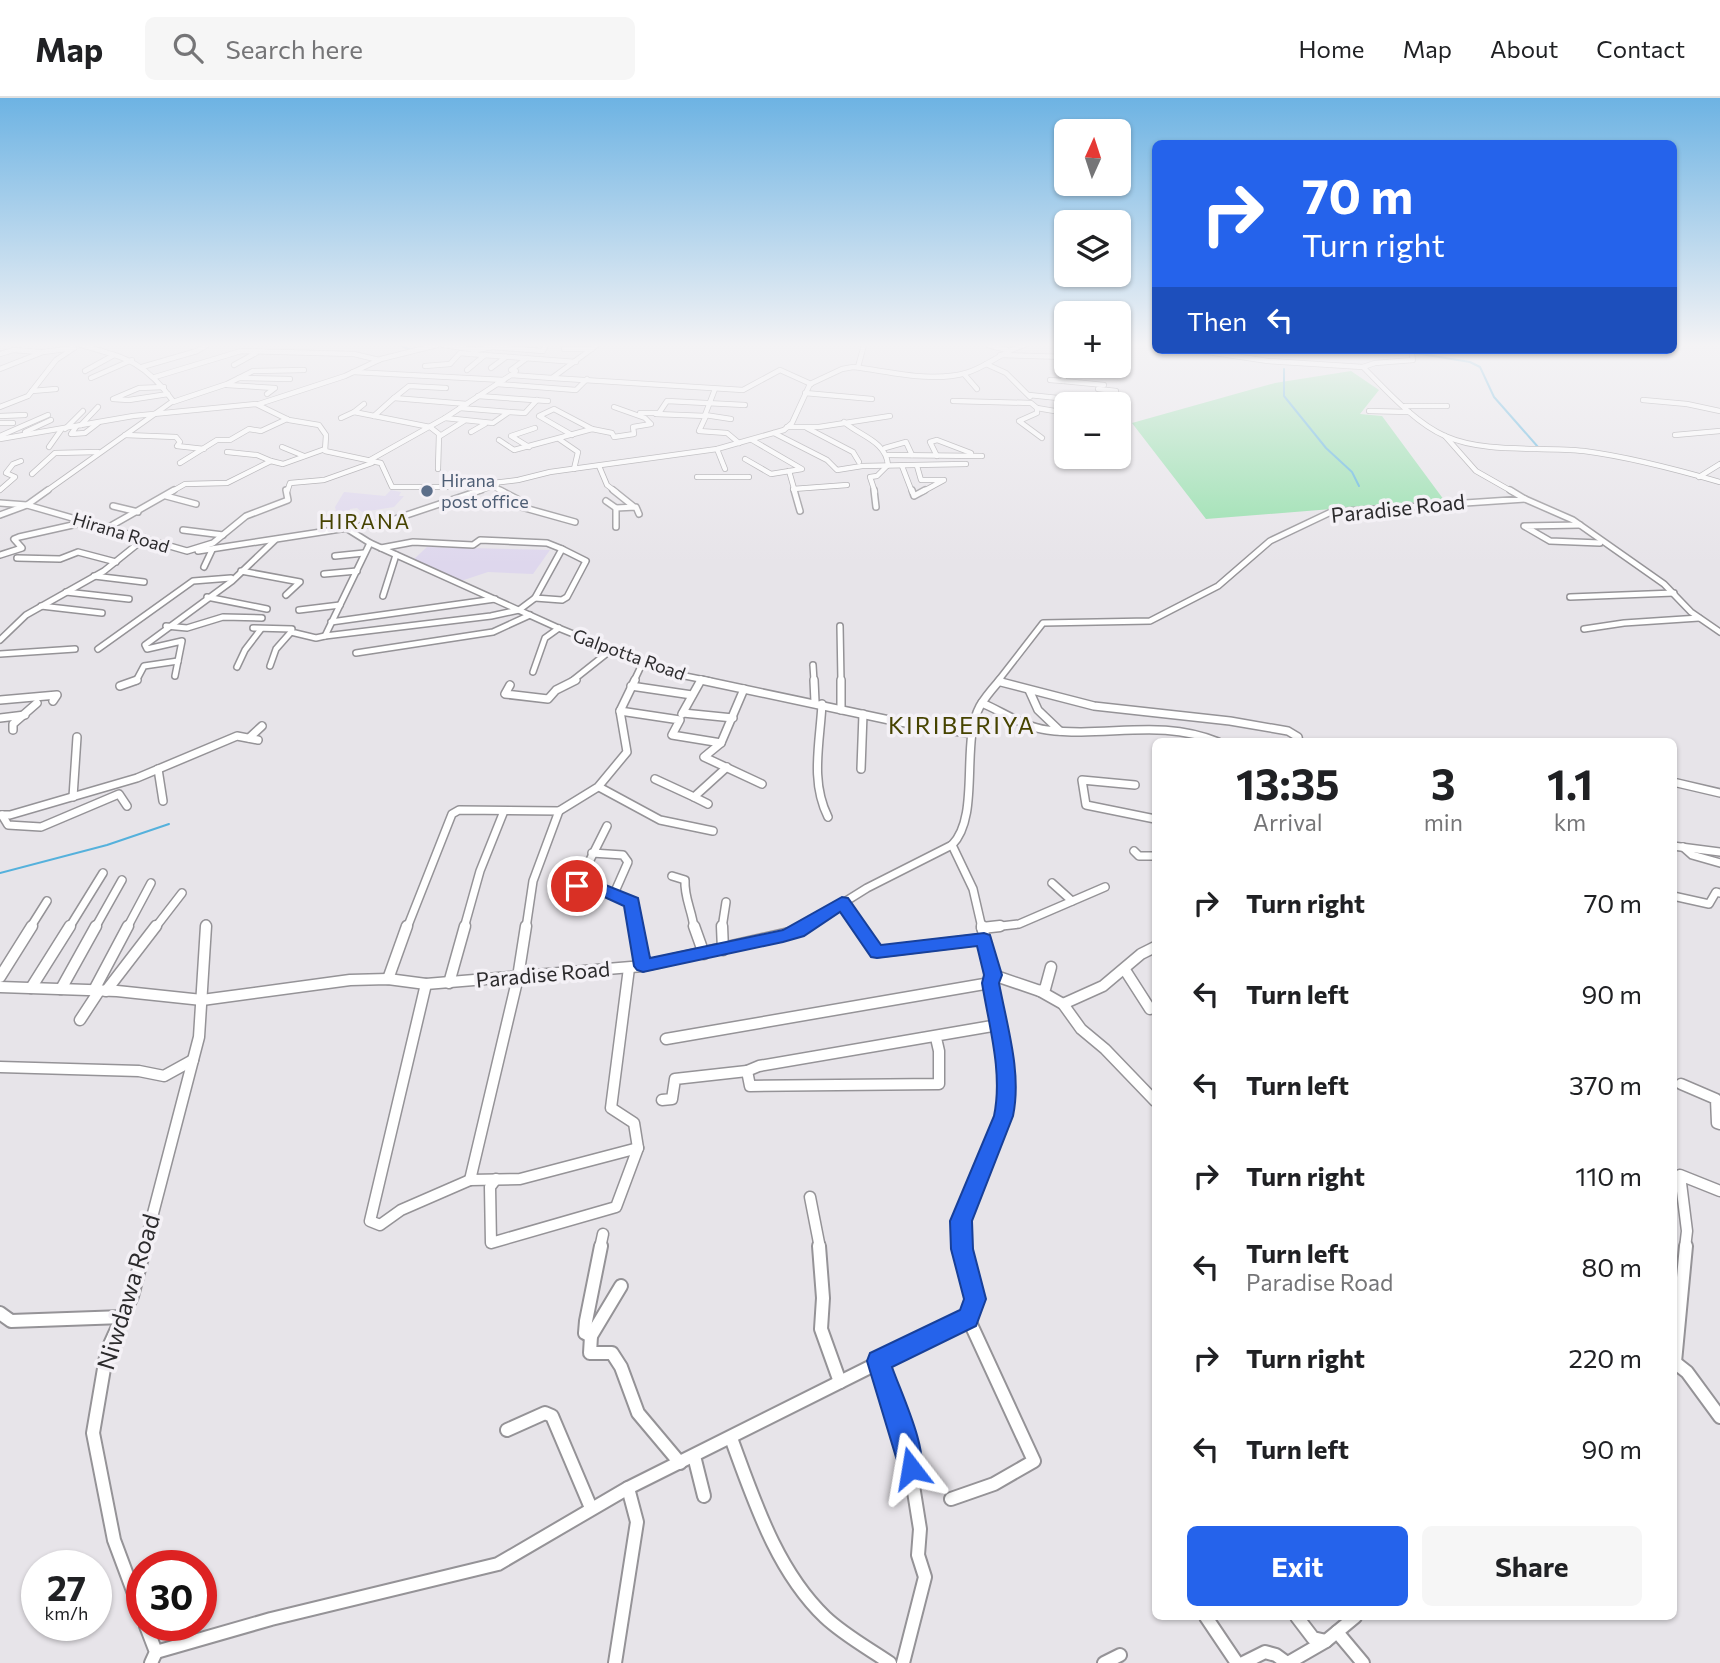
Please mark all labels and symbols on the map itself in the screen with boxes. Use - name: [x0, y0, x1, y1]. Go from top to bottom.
- north arrow: [1054, 119, 1130, 196]
- place label: Hirana post office: [441, 469, 529, 512]
- marker: Hirana post office: [419, 483, 435, 499]
- street label: Paradise Road: [1330, 488, 1466, 527]
- street label: Hirana Road: [70, 507, 172, 557]
- district label: HIRANA: [319, 508, 411, 533]
- street label: Galpotta Road: [570, 624, 689, 685]
- district label: KIRIBERIYA: [888, 710, 1036, 739]
- pin: [547, 856, 607, 916]
- street label: Paradise Road: [475, 955, 611, 992]
- street label: Niwdawa Road: [90, 1210, 165, 1373]
- position arrow: [874, 1431, 948, 1505]
- speed limit sign: 30: [126, 1550, 217, 1641]

